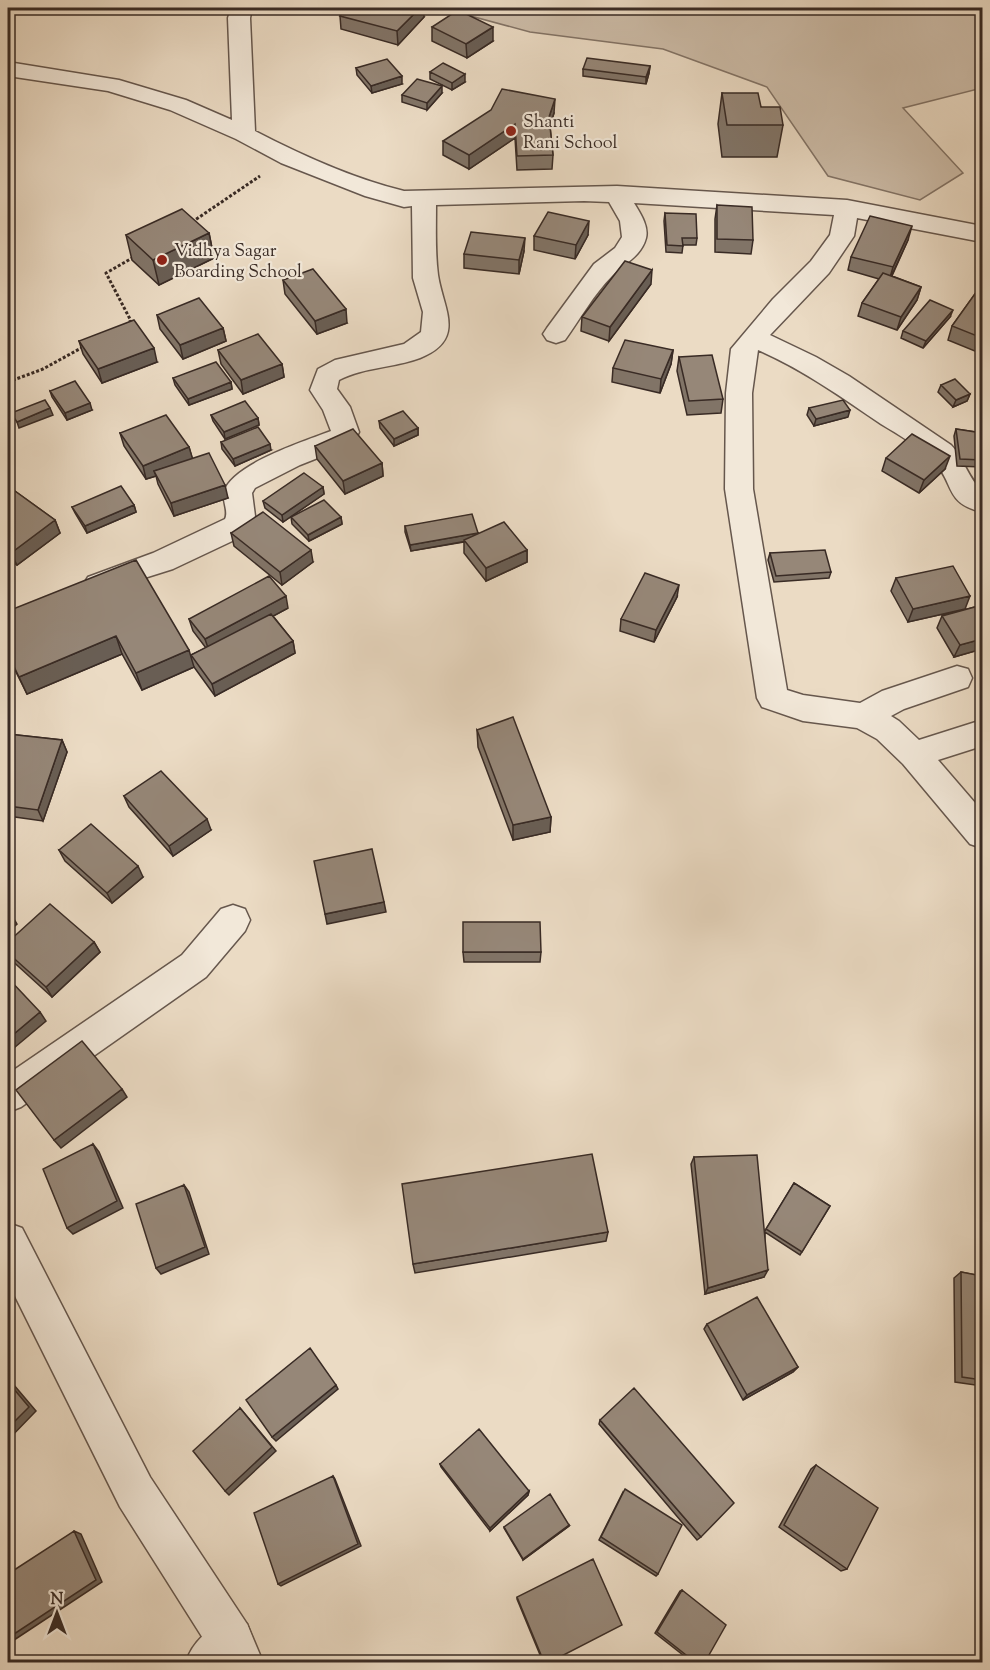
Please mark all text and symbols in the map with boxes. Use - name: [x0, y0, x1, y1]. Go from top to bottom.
- place label: Shanti Rani School: [523, 110, 618, 157]
- marker: Shanti Rani School: [504, 124, 518, 138]
- place label: Vidhya Sagar Boarding School: [174, 239, 302, 286]
- marker: Vidhya Sagar Boarding School: [155, 253, 169, 267]
- north arrow: [27, 1583, 87, 1643]
- text: N: [51, 1589, 64, 1612]

